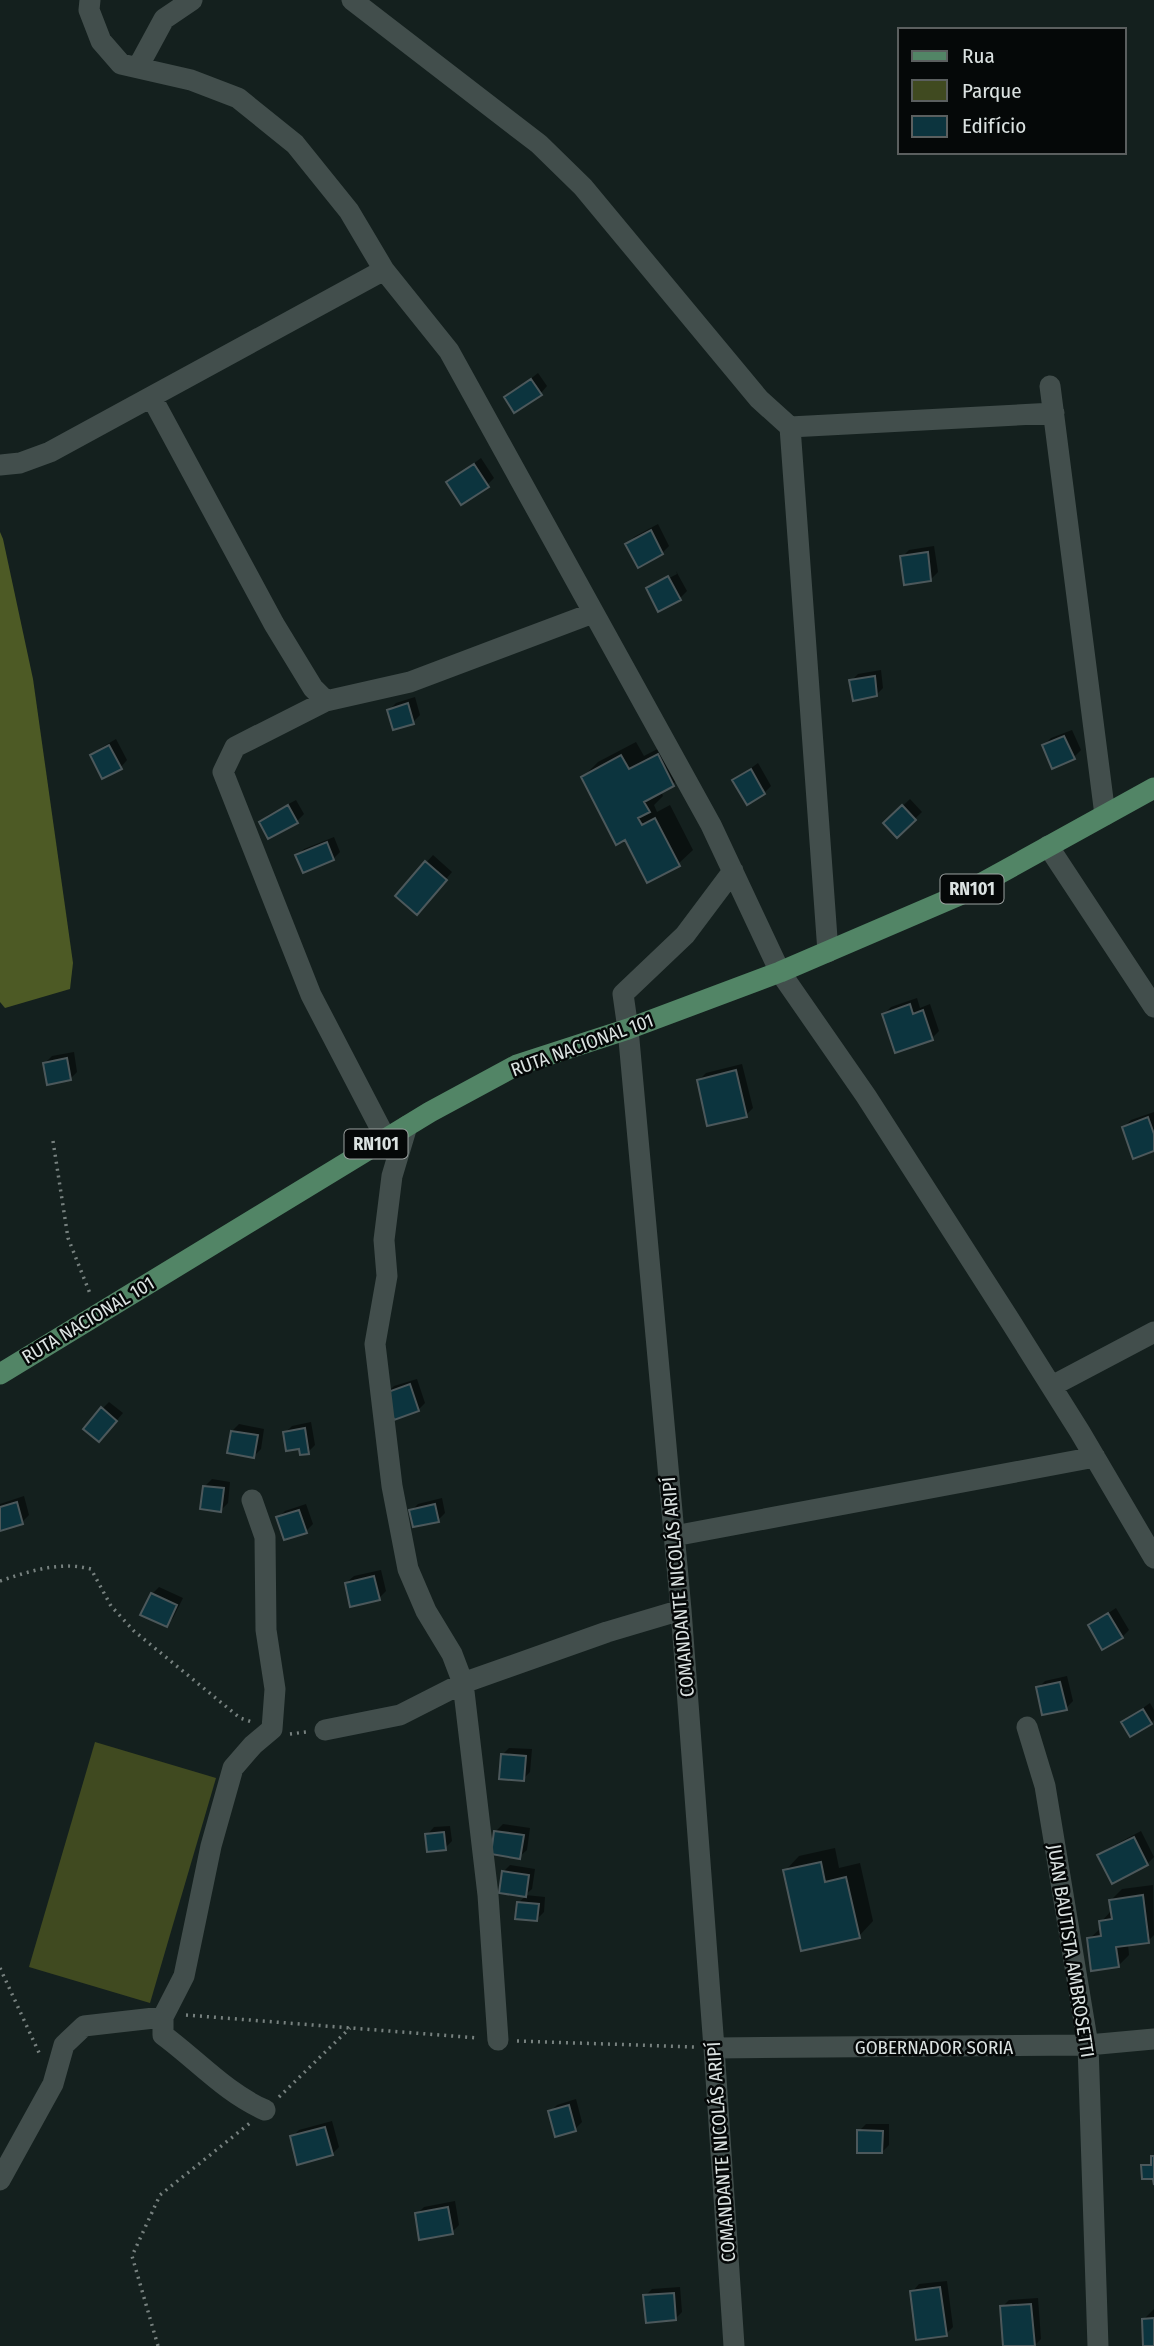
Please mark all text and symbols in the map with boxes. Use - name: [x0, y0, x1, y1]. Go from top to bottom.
- legend: [898, 28, 1126, 154]
- text: Rua: [962, 43, 995, 69]
- text: Parque: [962, 78, 1022, 104]
- text: Edifício: [962, 113, 1026, 139]
- road number: RN101: [940, 874, 1004, 904]
- street label: RUTA NACIONAL 101: [507, 1008, 657, 1082]
- road number: RN101: [344, 1129, 408, 1158]
- street label: RUTA NACIONAL 101: [18, 1271, 158, 1369]
- street label: COMANDANTE NICOLÁS ARIPÍ: [657, 1476, 699, 1698]
- street label: JUAN BAUTISTA AMBROSETTI: [1043, 1843, 1099, 2059]
- street label: GOBERNADOR SORIA: [855, 2036, 1013, 2059]
- street label: COMANDANTE NICOLÁS ARIPÍ: [702, 2041, 740, 2263]

